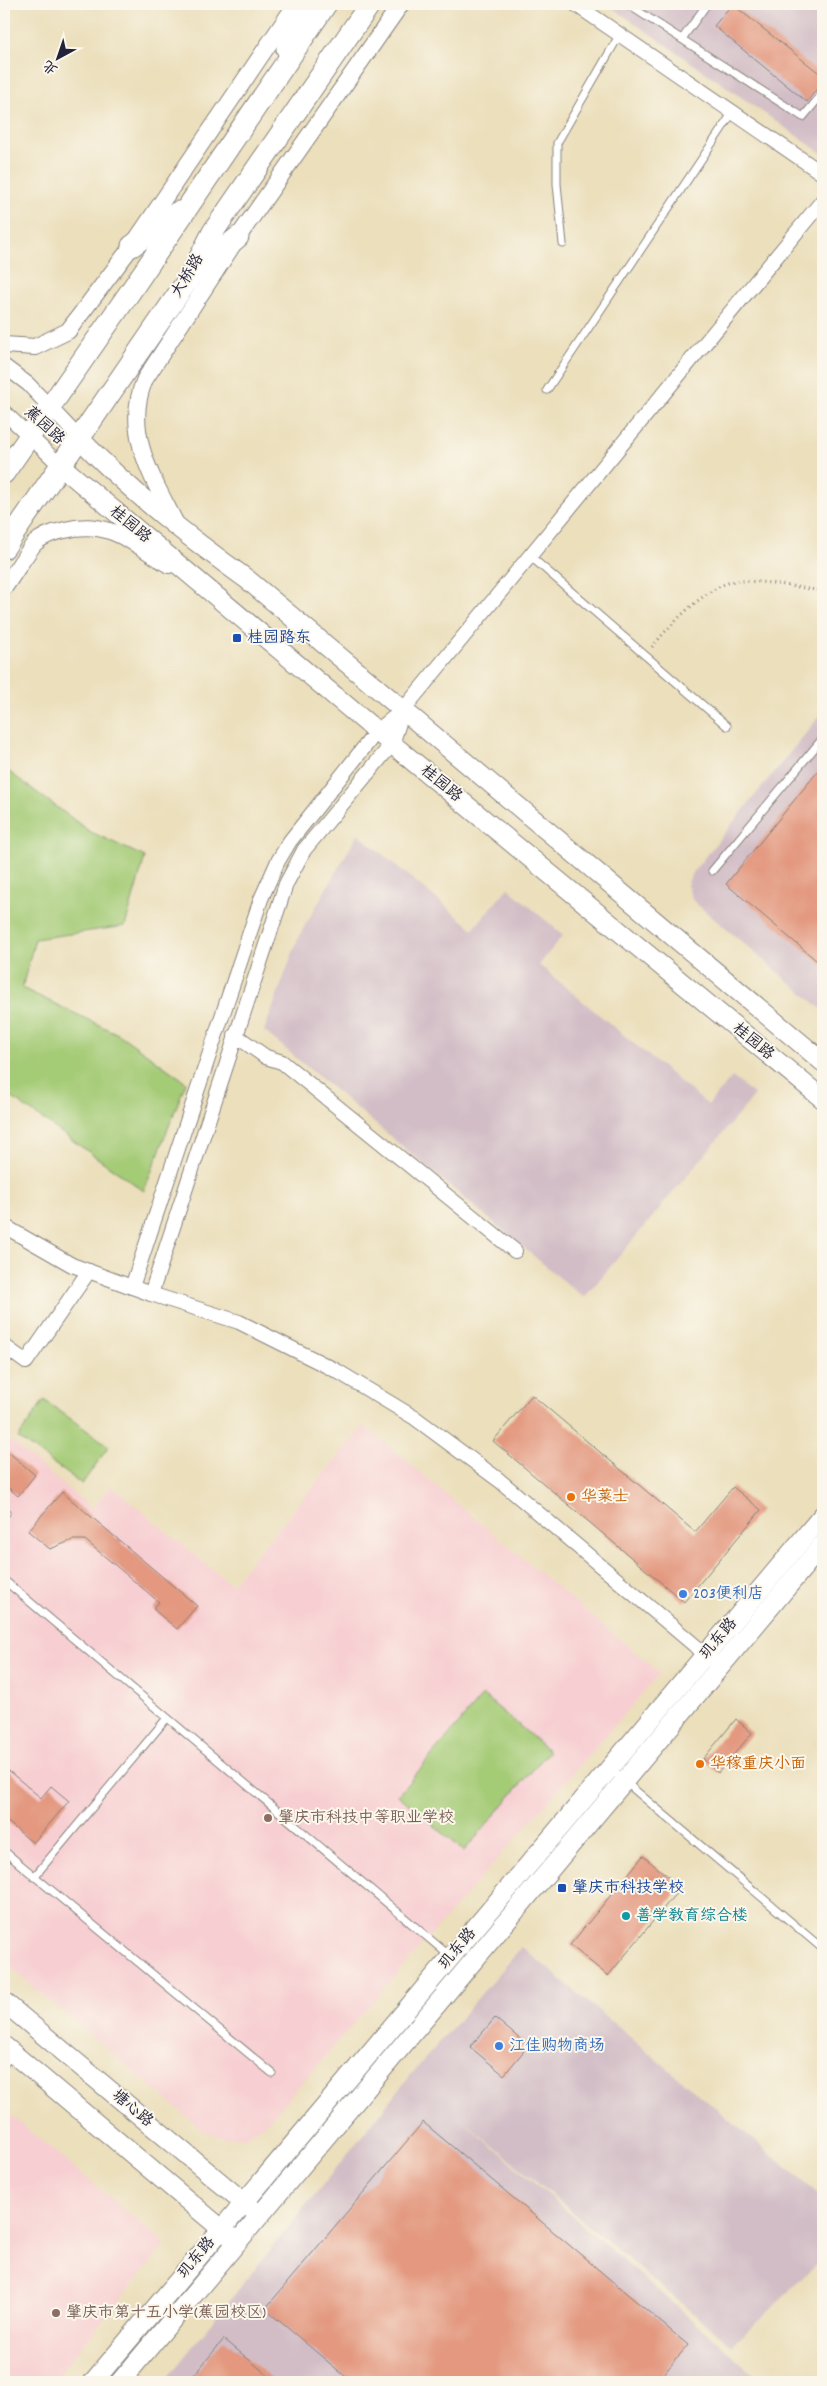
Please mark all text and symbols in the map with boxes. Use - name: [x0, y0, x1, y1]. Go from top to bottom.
- north arrow: [32, 32, 82, 82]
- text: 北: [39, 54, 63, 79]
- street label: 大桥路: [166, 249, 210, 303]
- street label: 蕉园路: [19, 401, 69, 451]
- street label: 桂园路: [104, 501, 156, 549]
- place label: 桂园路东: [247, 627, 311, 650]
- marker: 桂园路东: [231, 632, 243, 644]
- street label: 桂园路: [415, 760, 467, 808]
- street label: 桂园路: [727, 1018, 779, 1066]
- place label: 华莱士: [581, 1486, 629, 1509]
- marker: 华莱士: [565, 1491, 577, 1503]
- place label: 203便利店: [693, 1583, 764, 1606]
- marker: 203便利店: [677, 1588, 689, 1600]
- street label: 玑东路: [695, 1613, 743, 1665]
- place label: 华稼重庆小面: [710, 1753, 806, 1776]
- marker: 华稼重庆小面: [694, 1758, 706, 1770]
- place label: 肇庆市科技中等职业学校: [278, 1807, 454, 1830]
- marker: 肇庆市科技中等职业学校: [262, 1812, 274, 1824]
- place label: 肇庆市科技学校: [572, 1877, 684, 1900]
- marker: 肇庆市科技学校: [556, 1882, 568, 1894]
- place label: 善学教育综合楼: [636, 1905, 748, 1928]
- marker: 善学教育综合楼: [620, 1910, 632, 1922]
- street label: 玑东路: [434, 1923, 482, 1975]
- place label: 江佳购物商场: [509, 2035, 605, 2058]
- marker: 江佳购物商场: [493, 2040, 505, 2052]
- street label: 塘心路: [106, 2085, 158, 2133]
- street label: 玑东路: [173, 2232, 221, 2284]
- place label: 肇庆市第十五小学(蕉园校区): [66, 2302, 266, 2325]
- marker: 肇庆市第十五小学(蕉园校区): [50, 2307, 62, 2319]

